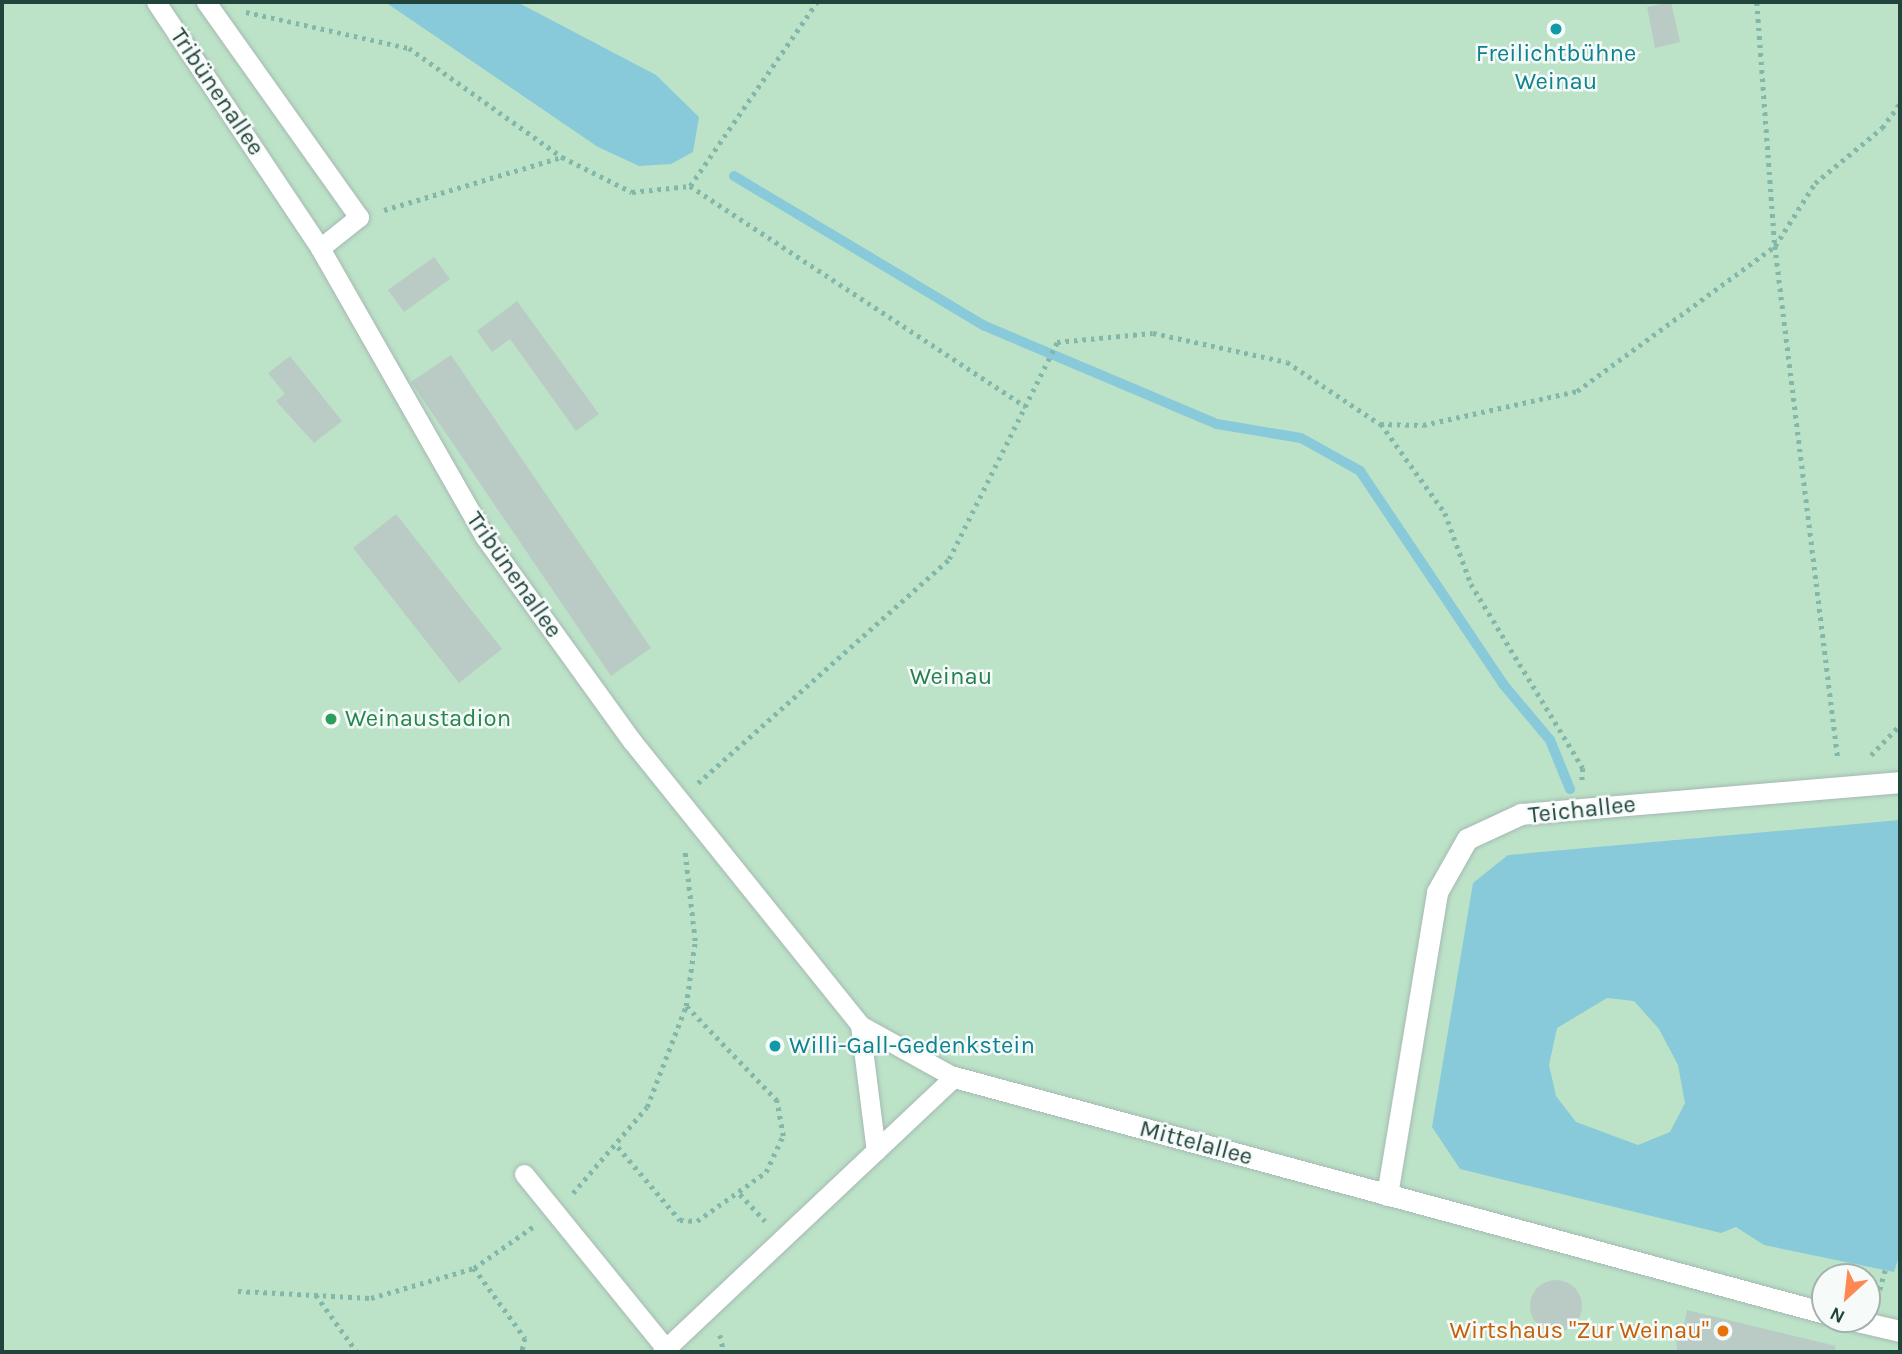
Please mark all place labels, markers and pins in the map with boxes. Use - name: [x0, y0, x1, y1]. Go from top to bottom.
- marker: Freilichtbühne Weinau: [1548, 21, 1564, 37]
- place label: Freilichtbühne Weinau: [1476, 40, 1636, 96]
- place label: Weinaustadion: [345, 705, 511, 733]
- marker: Weinaustadion: [323, 711, 339, 727]
- place label: Willi-Gall-Gedenkstein: [789, 1032, 1035, 1060]
- marker: Willi-Gall-Gedenkstein: [767, 1038, 783, 1054]
- place label: Wirtshaus "Zur Weinau": [1449, 1317, 1709, 1345]
- marker: Wirtshaus "Zur Weinau": [1715, 1323, 1731, 1339]

